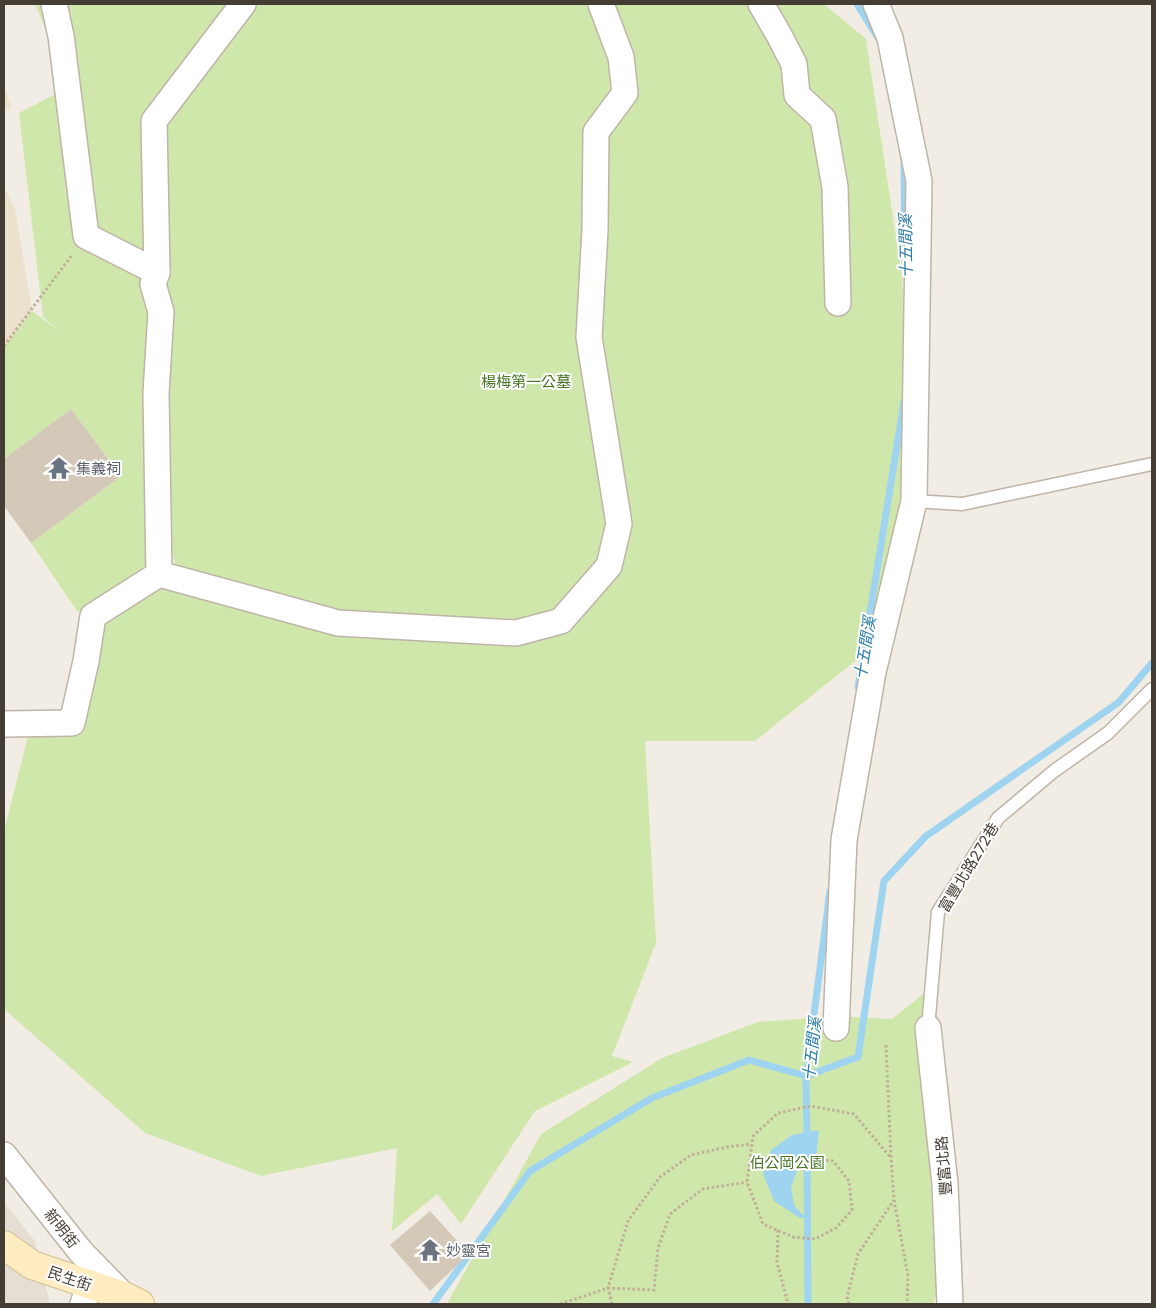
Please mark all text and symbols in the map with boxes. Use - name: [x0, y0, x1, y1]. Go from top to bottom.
- water label: 十五間溪: [895, 212, 915, 278]
- park label: 楊梅第一公墓: [481, 372, 571, 390]
- temple icon: 集義祠: [46, 455, 72, 481]
- place label: 集義祠: [76, 459, 121, 477]
- water label: 十五間溪: [850, 613, 879, 681]
- street label: 富豐北路272巷: [934, 819, 1002, 915]
- water label: 十五間溪: [798, 1014, 824, 1082]
- street label: 豐富北路: [931, 1135, 955, 1197]
- park label: 伯公岡公園: [749, 1153, 825, 1171]
- street label: 新明街: [41, 1205, 83, 1251]
- temple icon: 妙靈宮: [417, 1237, 443, 1263]
- place label: 妙靈宮: [446, 1241, 491, 1259]
- street label: 民生街: [46, 1262, 94, 1294]

